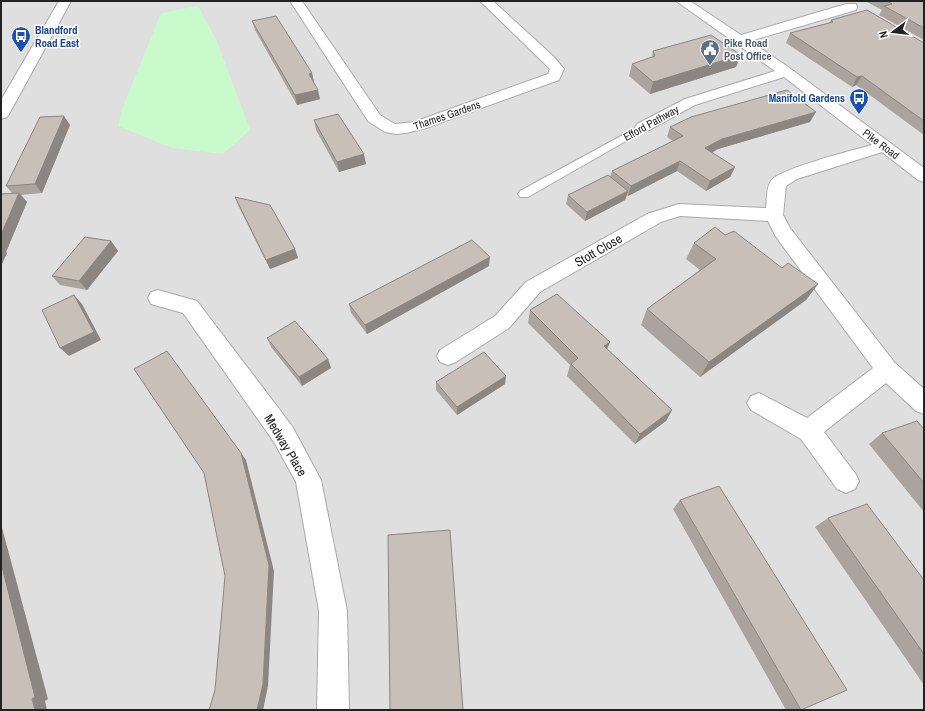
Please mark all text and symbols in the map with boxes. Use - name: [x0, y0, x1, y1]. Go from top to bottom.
- north arrow: [873, 12, 913, 52]
- place label: Blandford Road East: [35, 23, 79, 50]
- bus stop icon: Blandford Road East: [10, 25, 32, 53]
- text: N: [876, 30, 891, 40]
- place label: Pike Road Post Office: [724, 36, 772, 63]
- public building icon: Pike Road Post Office: [699, 38, 721, 66]
- bus stop icon: Manifold Gardens: [848, 87, 870, 115]
- place label: Manifold Gardens: [769, 91, 845, 105]
- street label: Thames Gardens: [412, 97, 483, 133]
- street label: Efford Pathway: [621, 102, 681, 144]
- street label: Pike Road: [860, 126, 902, 162]
- street label: Stott Close: [571, 230, 625, 271]
- street label: Medway Place: [260, 411, 311, 479]

